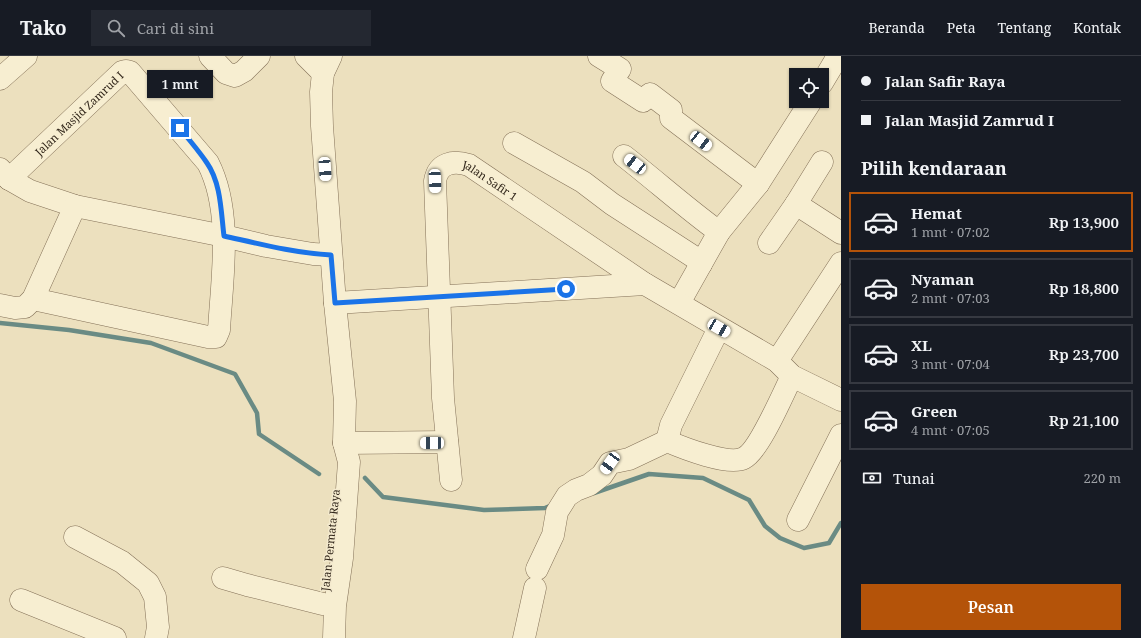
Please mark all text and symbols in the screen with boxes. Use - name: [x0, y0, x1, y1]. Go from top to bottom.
- search box: [91, 10, 371, 46]
- text: Tako: [20, 15, 67, 41]
- icon: search: [105, 17, 127, 39]
- text: Cari di sini: [137, 18, 214, 38]
- text: Beranda: [868, 18, 925, 37]
- text: Peta: [947, 18, 976, 37]
- text: Tentang: [998, 18, 1051, 37]
- text: Kontak: [1073, 18, 1121, 37]
- street label: Jalan Masjid Zamrud I: [30, 67, 126, 159]
- map controls: [789, 68, 829, 108]
- button: locate: [789, 68, 829, 108]
- callout: 1 mnt: [147, 70, 213, 98]
- text: Jalan Safir Raya: [885, 71, 1005, 91]
- text: 1 mnt: [162, 75, 198, 93]
- text: Jalan Masjid Zamrud I: [885, 110, 1054, 130]
- route end: [171, 119, 189, 137]
- car: [688, 129, 714, 153]
- car: [622, 152, 648, 176]
- street label: Jalan Safir 1: [460, 156, 521, 203]
- text: Pilih kendaraan: [861, 156, 1007, 180]
- car: [318, 157, 332, 181]
- car: [429, 169, 441, 193]
- text: Hemat: [911, 203, 962, 223]
- icon: car: [863, 204, 899, 240]
- text: Rp 13,900: [1049, 212, 1119, 232]
- text: 1 mnt · 07:02: [911, 223, 990, 241]
- text: Nyaman: [911, 269, 974, 289]
- icon: car: [863, 270, 899, 306]
- text: Rp 18,800: [1049, 278, 1119, 298]
- route start: [557, 280, 575, 298]
- text: 2 mnt · 07:03: [911, 289, 990, 307]
- car: [706, 317, 732, 339]
- text: XL: [911, 335, 932, 355]
- icon: car: [863, 336, 899, 372]
- text: Rp 23,700: [1049, 344, 1119, 364]
- text: 3 mnt · 07:04: [911, 355, 990, 373]
- text: Green: [911, 401, 958, 421]
- icon: car: [863, 402, 899, 438]
- text: Rp 21,100: [1049, 410, 1119, 430]
- text: 4 mnt · 07:05: [911, 421, 990, 439]
- car: [420, 437, 444, 449]
- car: [598, 450, 622, 476]
- icon: cash: [861, 467, 883, 489]
- text: Tunai: [893, 468, 935, 488]
- text: 220 m: [1084, 469, 1121, 487]
- street label: Jalan Permata Raya: [317, 488, 343, 593]
- button: Pesan: [861, 584, 1121, 630]

